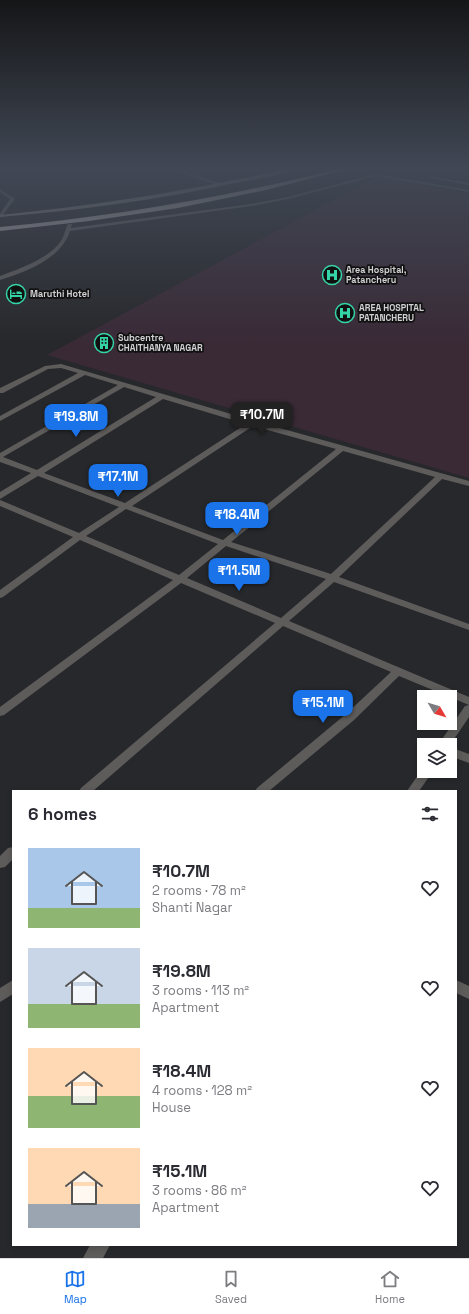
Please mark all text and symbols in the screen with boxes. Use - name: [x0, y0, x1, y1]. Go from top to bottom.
- hospital icon: Area Hospital, Patancheru: [321, 264, 343, 286]
- place label: Area Hospital, Patancheru: [346, 264, 407, 286]
- hotel icon: Maruthi Hotel: [5, 283, 27, 305]
- place label: Maruthi Hotel: [30, 288, 89, 300]
- hospital icon: AREA HOSPITAL PATANCHERU: [334, 302, 356, 324]
- place label: AREA HOSPITAL PATANCHERU: [359, 302, 424, 324]
- building icon: Subcentre CHAITHANYA NAGAR: [93, 332, 115, 354]
- place label: Subcentre CHAITHANYA NAGAR: [118, 332, 203, 354]
- pin: ₹10.7M: [229, 402, 295, 436]
- pin: ₹19.8M: [43, 404, 109, 438]
- text: ₹10.7M: [240, 406, 284, 423]
- text: ₹19.8M: [53, 408, 99, 425]
- pin: ₹17.1M: [85, 464, 151, 498]
- text: ₹17.1M: [98, 468, 138, 485]
- pin: ₹18.4M: [204, 502, 270, 536]
- text: ₹18.4M: [214, 506, 260, 523]
- pin: ₹11.5M: [206, 558, 272, 592]
- text: ₹11.5M: [218, 562, 260, 579]
- pin: ₹15.1M: [290, 690, 356, 724]
- north arrow: [417, 690, 457, 730]
- map controls: [417, 690, 457, 778]
- text: ₹15.1M: [302, 694, 344, 711]
- button: layers: [417, 738, 457, 778]
- text: 6 homes: [28, 803, 97, 825]
- icon: filters: [419, 803, 441, 825]
- text: ₹10.7M: [152, 860, 210, 882]
- icon: home: [60, 864, 108, 912]
- icon: heart: [419, 877, 441, 899]
- text: 2 rooms · 78 m²: [152, 882, 246, 899]
- text: Shanti Nagar: [152, 899, 232, 916]
- text: ₹19.8M: [152, 960, 211, 982]
- icon: home: [60, 964, 108, 1012]
- icon: heart: [419, 977, 441, 999]
- text: 3 rooms · 113 m²: [152, 982, 249, 999]
- text: Apartment: [152, 999, 220, 1016]
- text: ₹18.4M: [152, 1060, 211, 1082]
- icon: home: [60, 1064, 108, 1112]
- icon: heart: [419, 1077, 441, 1099]
- text: 4 rooms · 128 m²: [152, 1082, 252, 1099]
- text: House: [152, 1099, 191, 1116]
- text: ₹15.1M: [152, 1160, 207, 1182]
- icon: home: [60, 1164, 108, 1212]
- icon: heart: [419, 1177, 441, 1199]
- text: 3 rooms · 86 m²: [152, 1182, 246, 1199]
- text: Apartment: [152, 1199, 220, 1216]
- tab: Map: [64, 1268, 87, 1306]
- tab: Saved: [215, 1268, 247, 1306]
- tab: Home: [375, 1268, 405, 1306]

